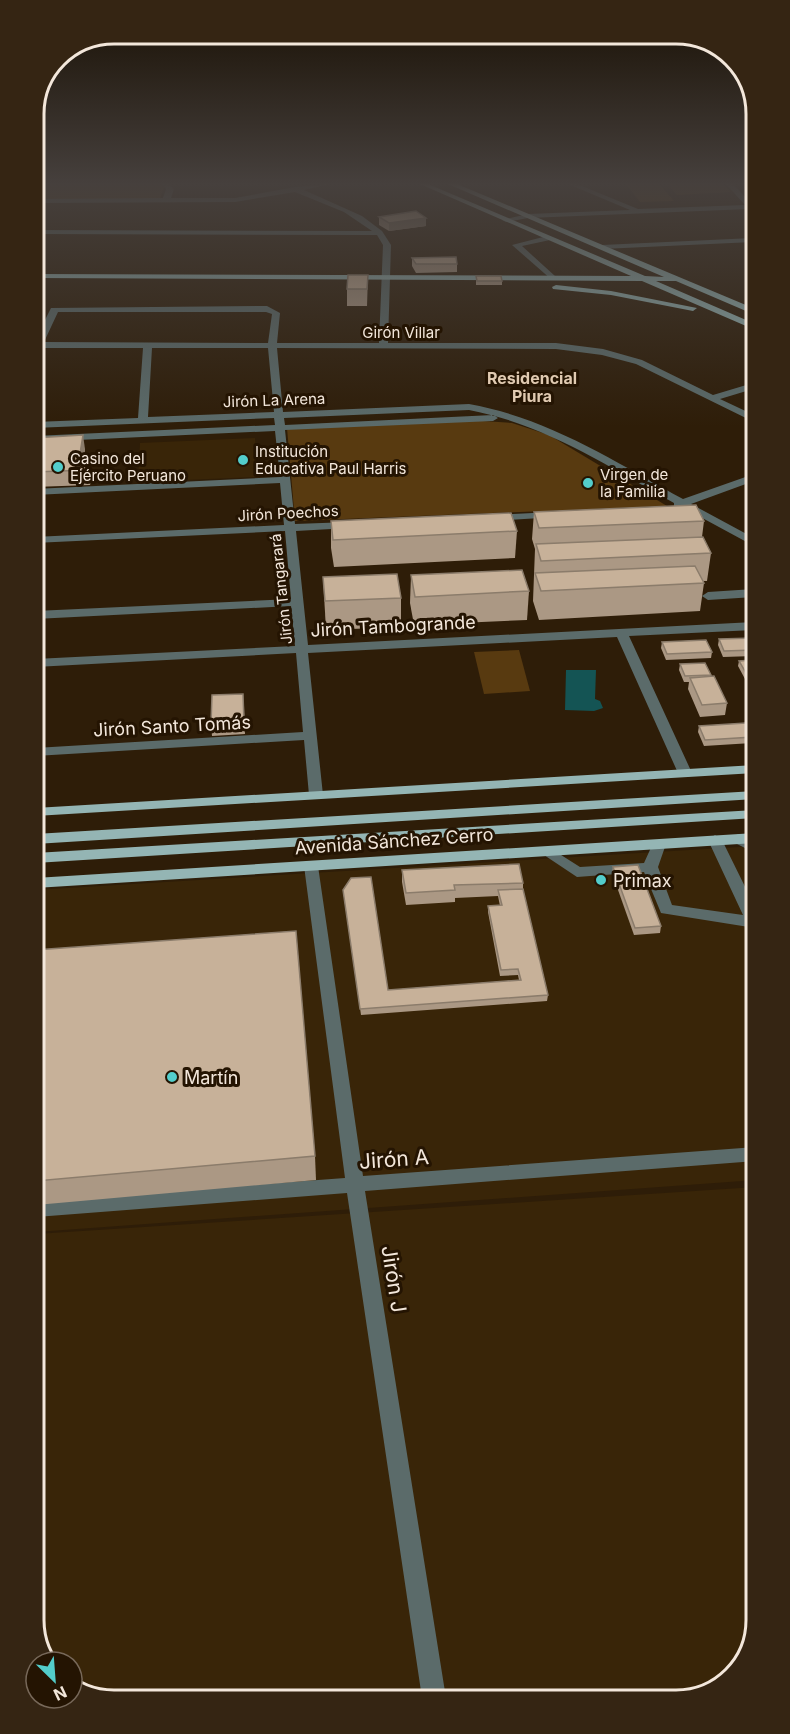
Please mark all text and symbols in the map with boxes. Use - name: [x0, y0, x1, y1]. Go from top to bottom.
- street label: Girón Villar: [362, 323, 440, 342]
- district label: Residencial Piura: [487, 368, 577, 406]
- street label: Jirón La Arena: [222, 389, 326, 411]
- place label: Institución Educativa Paul Harris: [255, 442, 406, 478]
- place label: Casino del Ejército Peruano: [70, 449, 186, 485]
- marker: Institución Educativa Paul Harris: [236, 453, 250, 467]
- marker: Casino del Ejército Peruano: [51, 460, 65, 474]
- place label: Virgen de la Familia: [600, 465, 668, 501]
- marker: Virgen de la Familia: [581, 476, 595, 490]
- street label: Jirón Poechos: [237, 501, 339, 525]
- street label: Jirón Tangarará: [266, 533, 296, 645]
- street label: Jirón Tambogrande: [310, 611, 476, 641]
- street label: Jirón Santo Tomás: [93, 711, 251, 741]
- street label: Avenida Sánchez Cerro: [294, 824, 494, 858]
- place label: Primax: [613, 870, 672, 891]
- marker: Primax: [594, 873, 608, 887]
- place label: Martín: [184, 1067, 238, 1088]
- marker: Martín: [165, 1070, 179, 1084]
- street label: Jirón A: [358, 1144, 430, 1174]
- street label: Jirón J: [376, 1244, 412, 1314]
- north arrow: [24, 1650, 84, 1710]
- text: N: [51, 1682, 70, 1705]

